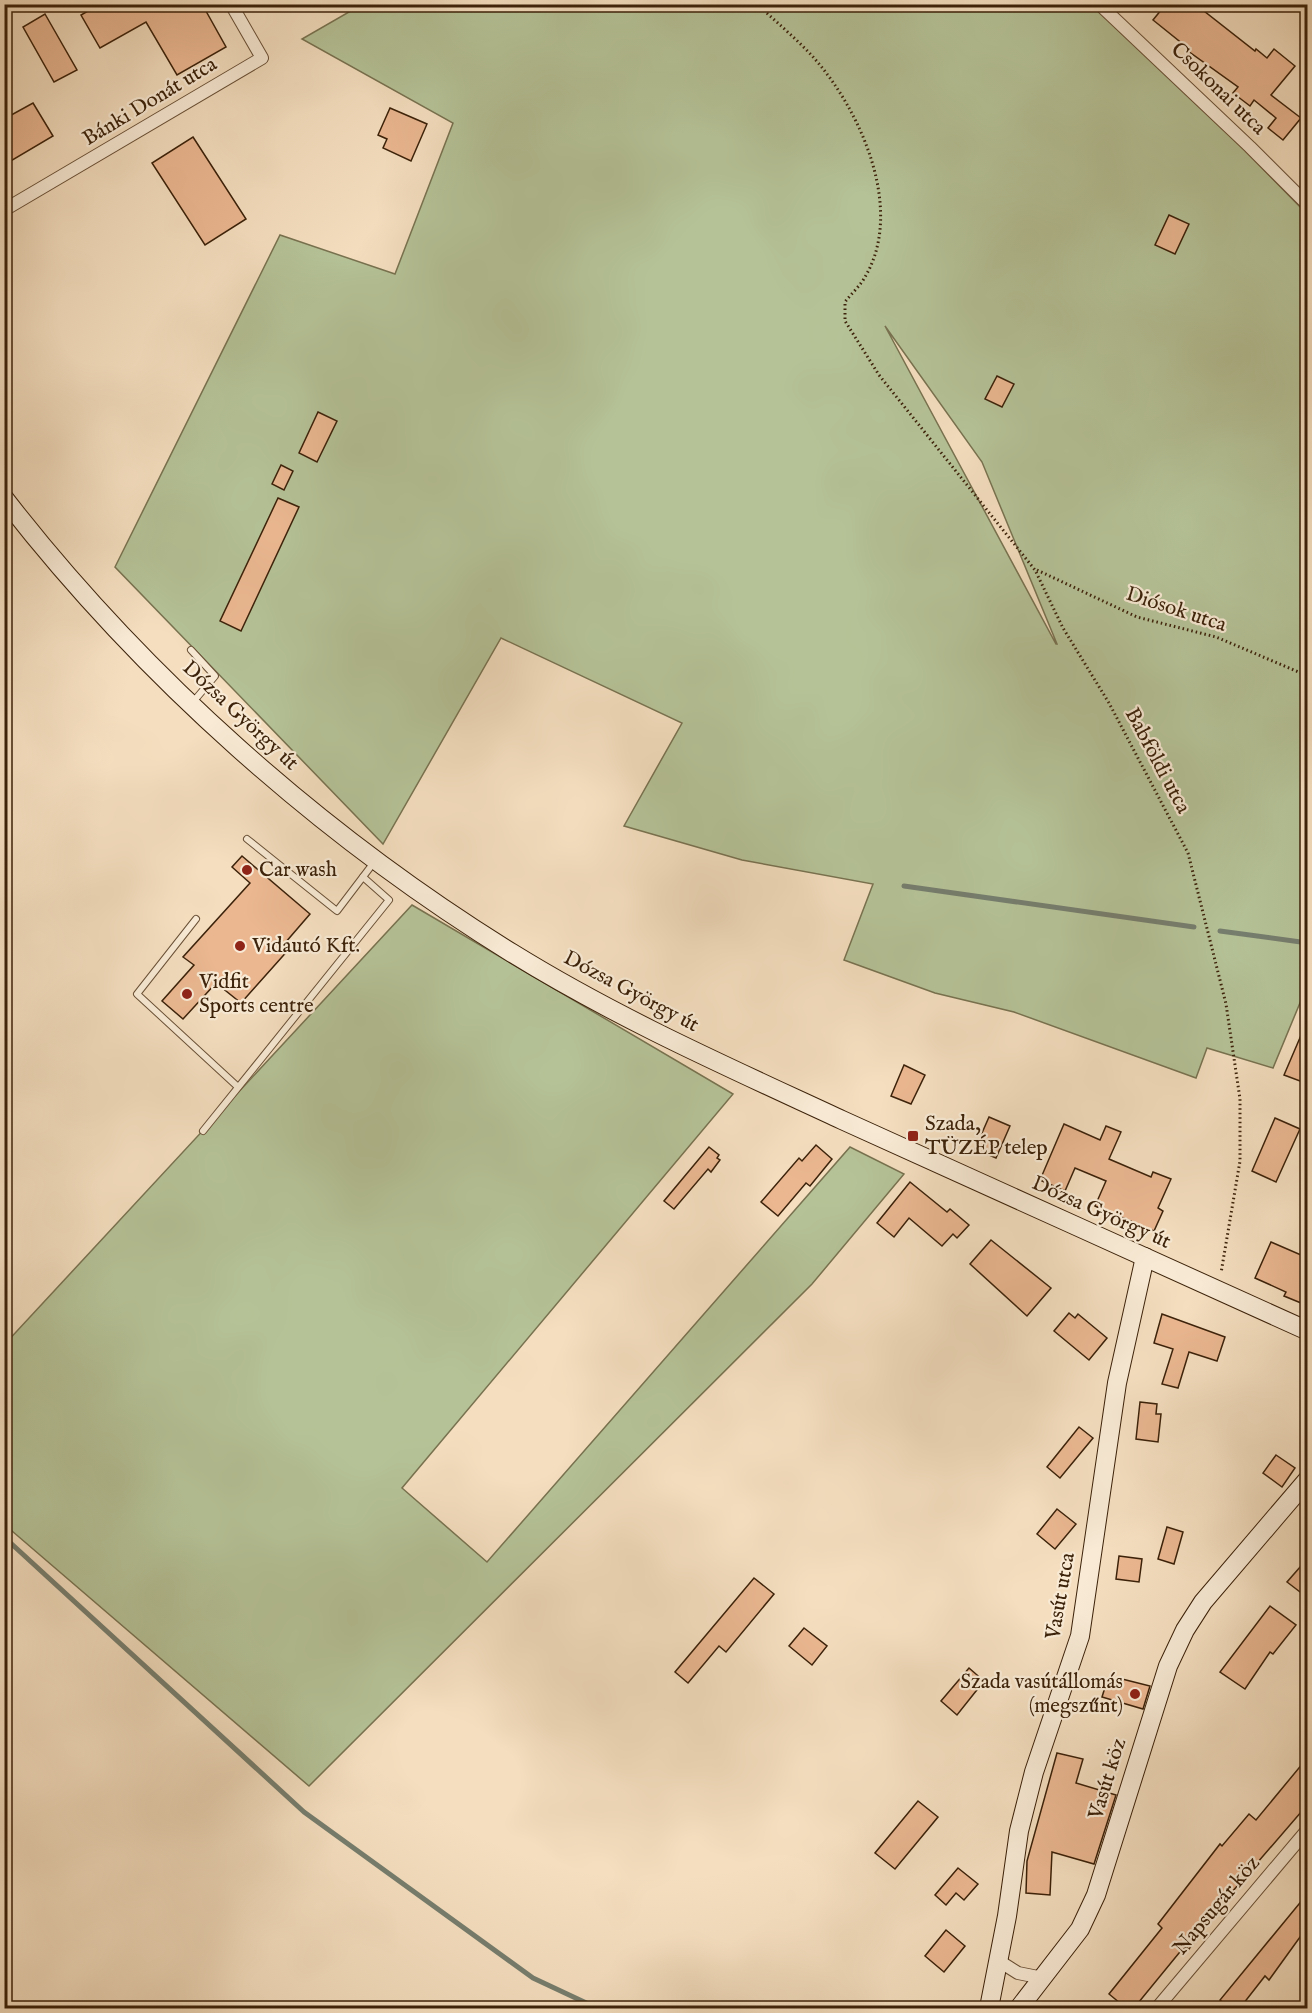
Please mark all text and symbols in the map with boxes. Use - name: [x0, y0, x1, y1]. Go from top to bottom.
- street label: Csokonai utca: [1165, 37, 1272, 142]
- street label: Bánki Donát utca: [78, 51, 223, 153]
- street label: Diósok utca: [1122, 581, 1231, 639]
- street label: Dózsa György út: [176, 655, 304, 777]
- street label: Babföldi utca: [1118, 703, 1197, 819]
- place label: Car wash: [259, 857, 337, 884]
- marker: Car wash: [240, 863, 254, 877]
- place label: Vidautó Kft.: [251, 933, 360, 960]
- marker: Vidautó Kft.: [233, 939, 247, 953]
- street label: Dózsa György út: [559, 945, 703, 1039]
- place label: Vidfit Sports centre: [198, 969, 314, 1020]
- marker: Vidfit Sports centre: [180, 987, 194, 1001]
- place label: Szada, TÜZÉP telep: [925, 1111, 1048, 1162]
- marker: Szada, TÜZÉP telep: [906, 1129, 920, 1143]
- street label: Dózsa György út: [1027, 1170, 1175, 1256]
- street label: Vasút utca: [1040, 1550, 1082, 1643]
- place label: Szada vasútállomás (megszűnt): [960, 1669, 1123, 1720]
- marker: Szada vasútállomás (megszűnt): [1128, 1687, 1142, 1701]
- street label: Vasút köz: [1083, 1735, 1133, 1824]
- street label: Napsugár köz: [1168, 1851, 1266, 1961]

